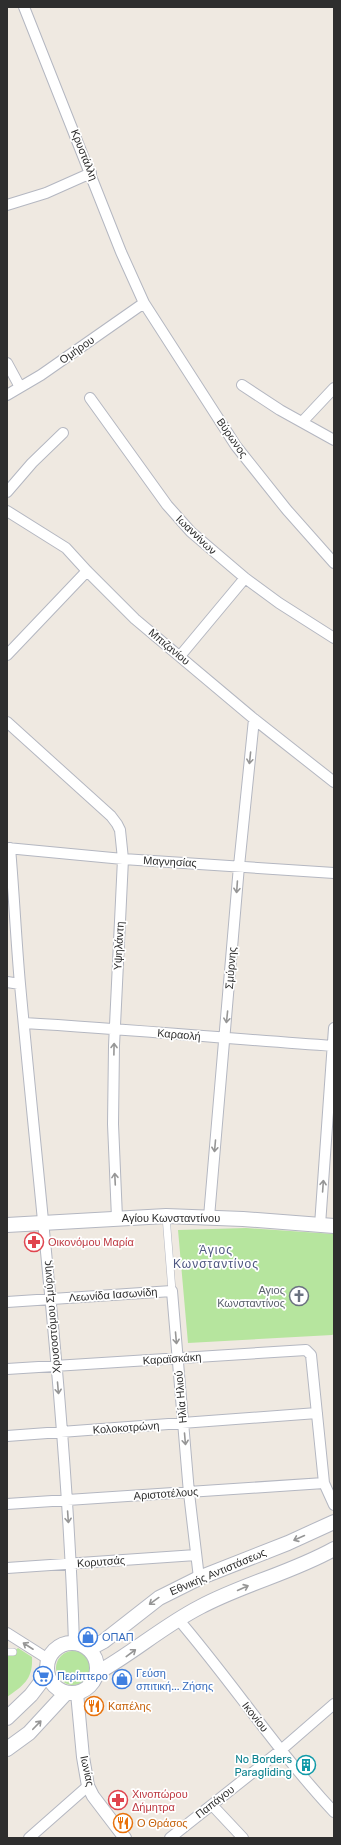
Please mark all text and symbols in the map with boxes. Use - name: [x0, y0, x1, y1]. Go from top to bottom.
- street label: Κρυστάλλη: [68, 127, 100, 183]
- street label: Ομήρου: [57, 333, 97, 367]
- street label: Βύρωνος: [214, 416, 250, 460]
- street label: Ιωαννίνων: [173, 513, 219, 558]
- street label: Μπιζανίου: [146, 626, 192, 668]
- one-way arrow: [246, 751, 254, 764]
- street label: Μαγνησίας: [143, 854, 197, 870]
- one-way arrow: [234, 880, 241, 893]
- street label: Υψηλάντη: [111, 921, 127, 971]
- street label: Σμύρνης: [223, 946, 239, 990]
- one-way arrow: [223, 1010, 230, 1023]
- street label: Καραολή: [157, 1027, 201, 1043]
- one-way arrow: [110, 1043, 118, 1056]
- one-way arrow: [211, 1139, 219, 1152]
- one-way arrow: [112, 1173, 119, 1186]
- one-way arrow: [320, 1180, 327, 1193]
- street label: Αγίου Κωνσταντίνου: [122, 1212, 220, 1225]
- pharmacy icon: Οικονόμου Μαρία: [23, 1231, 45, 1253]
- place label: Οικονόμου Μαρία: [48, 1236, 134, 1249]
- district label: Άγιος Κωνσταντίνος: [173, 1243, 259, 1271]
- street label: Χρυσοστόμου Σμύρνης: [41, 1260, 63, 1374]
- place label: Αγιος Κωνσταντίνος: [217, 1284, 285, 1310]
- street label: Λεωνίδα Ιασωνίδη: [68, 1285, 158, 1305]
- church icon: Αγιος Κωνσταντίνος: [288, 1285, 310, 1307]
- one-way arrow: [172, 1331, 179, 1344]
- street label: Καραϊσκάκη: [142, 1350, 202, 1368]
- street label: Ηλία Ηλιού: [172, 1370, 190, 1424]
- one-way arrow: [54, 1381, 61, 1394]
- street label: Κολοκοτρώνη: [92, 1419, 160, 1437]
- one-way arrow: [181, 1432, 188, 1445]
- street label: Αριστοτέλους: [133, 1485, 199, 1503]
- one-way arrow: [65, 1510, 72, 1523]
- one-way arrow: [293, 1535, 305, 1543]
- street label: Εθνικής Αντιστάσεως: [168, 1546, 268, 1598]
- street label: Κορυτσάς: [76, 1554, 126, 1570]
- one-way arrow: [236, 1584, 248, 1591]
- one-way arrow: [149, 1597, 160, 1606]
- shop icon: ΟΠΑΠ: [77, 1626, 99, 1648]
- place label: ΟΠΑΠ: [102, 1631, 134, 1644]
- one-way arrow: [22, 1641, 33, 1650]
- one-way arrow: [125, 1649, 136, 1657]
- supermarket icon: Περίπτερο: [32, 1665, 54, 1687]
- place label: Γεύση σπιτική... Ζήσης: [136, 1667, 213, 1693]
- shop icon: Γεύση σπιτική... Ζήσης: [111, 1668, 133, 1690]
- place label: Περίπτερο: [57, 1670, 108, 1683]
- restaurant icon: Καπέλης: [83, 1695, 105, 1717]
- street label: Ικονίου: [239, 1699, 271, 1735]
- place label: Καπέλης: [108, 1700, 151, 1713]
- one-way arrow: [32, 1720, 42, 1730]
- place label: No Borders Paragliding: [234, 1753, 292, 1779]
- street label: Ιωνίας: [77, 1754, 97, 1788]
- building icon: No Borders Paragliding: [295, 1754, 317, 1776]
- street label: Παπάγου: [193, 1783, 237, 1821]
- place label: Χινοπώρου Δήμητρα: [132, 1788, 188, 1814]
- pharmacy icon: Χινοπώρου Δήμητρα: [107, 1789, 129, 1811]
- restaurant icon: Ο Θράσος: [112, 1812, 134, 1834]
- place label: Ο Θράσος: [137, 1817, 188, 1830]

